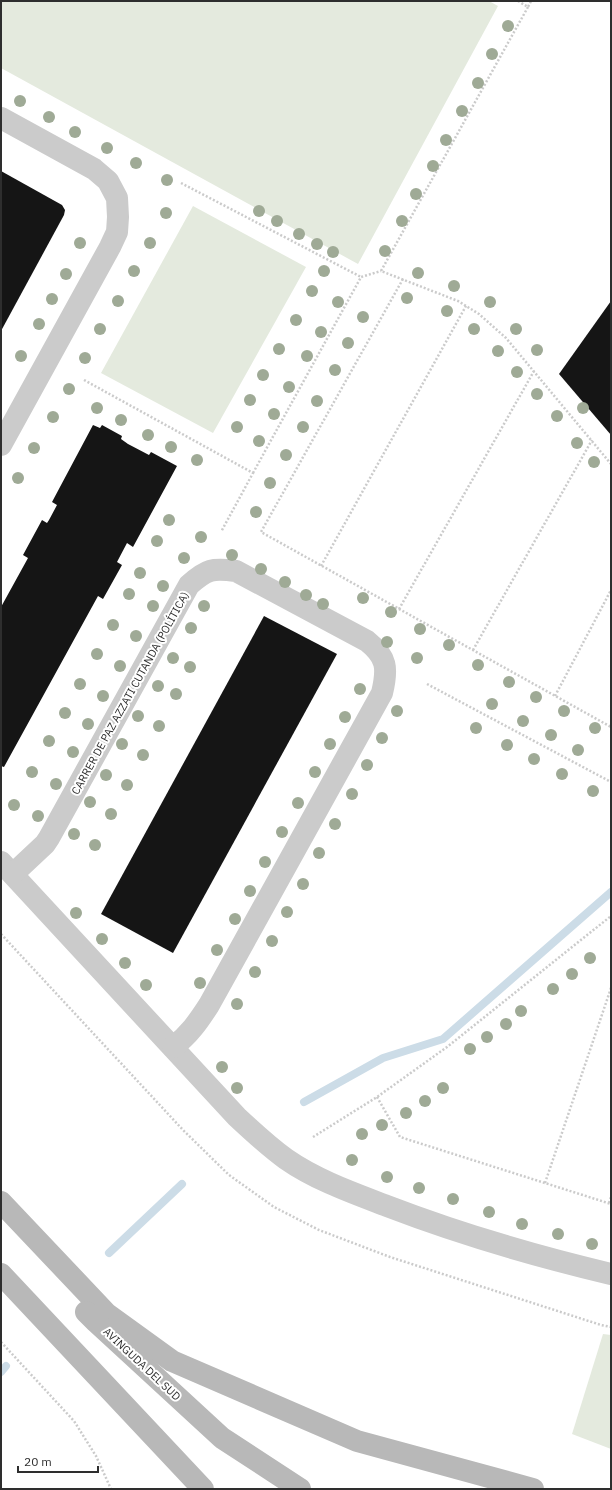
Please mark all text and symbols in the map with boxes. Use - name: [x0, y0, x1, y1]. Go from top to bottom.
- street label: CARRER DE PAZ AZZATI CUTANDA (POLÍTICA): [68, 589, 192, 797]
- street label: AVINGUDA DEL SUD: [100, 1325, 184, 1403]
- scale bar: [18, 1448, 98, 1474]
- text: 20 m: [24, 1454, 52, 1469]

